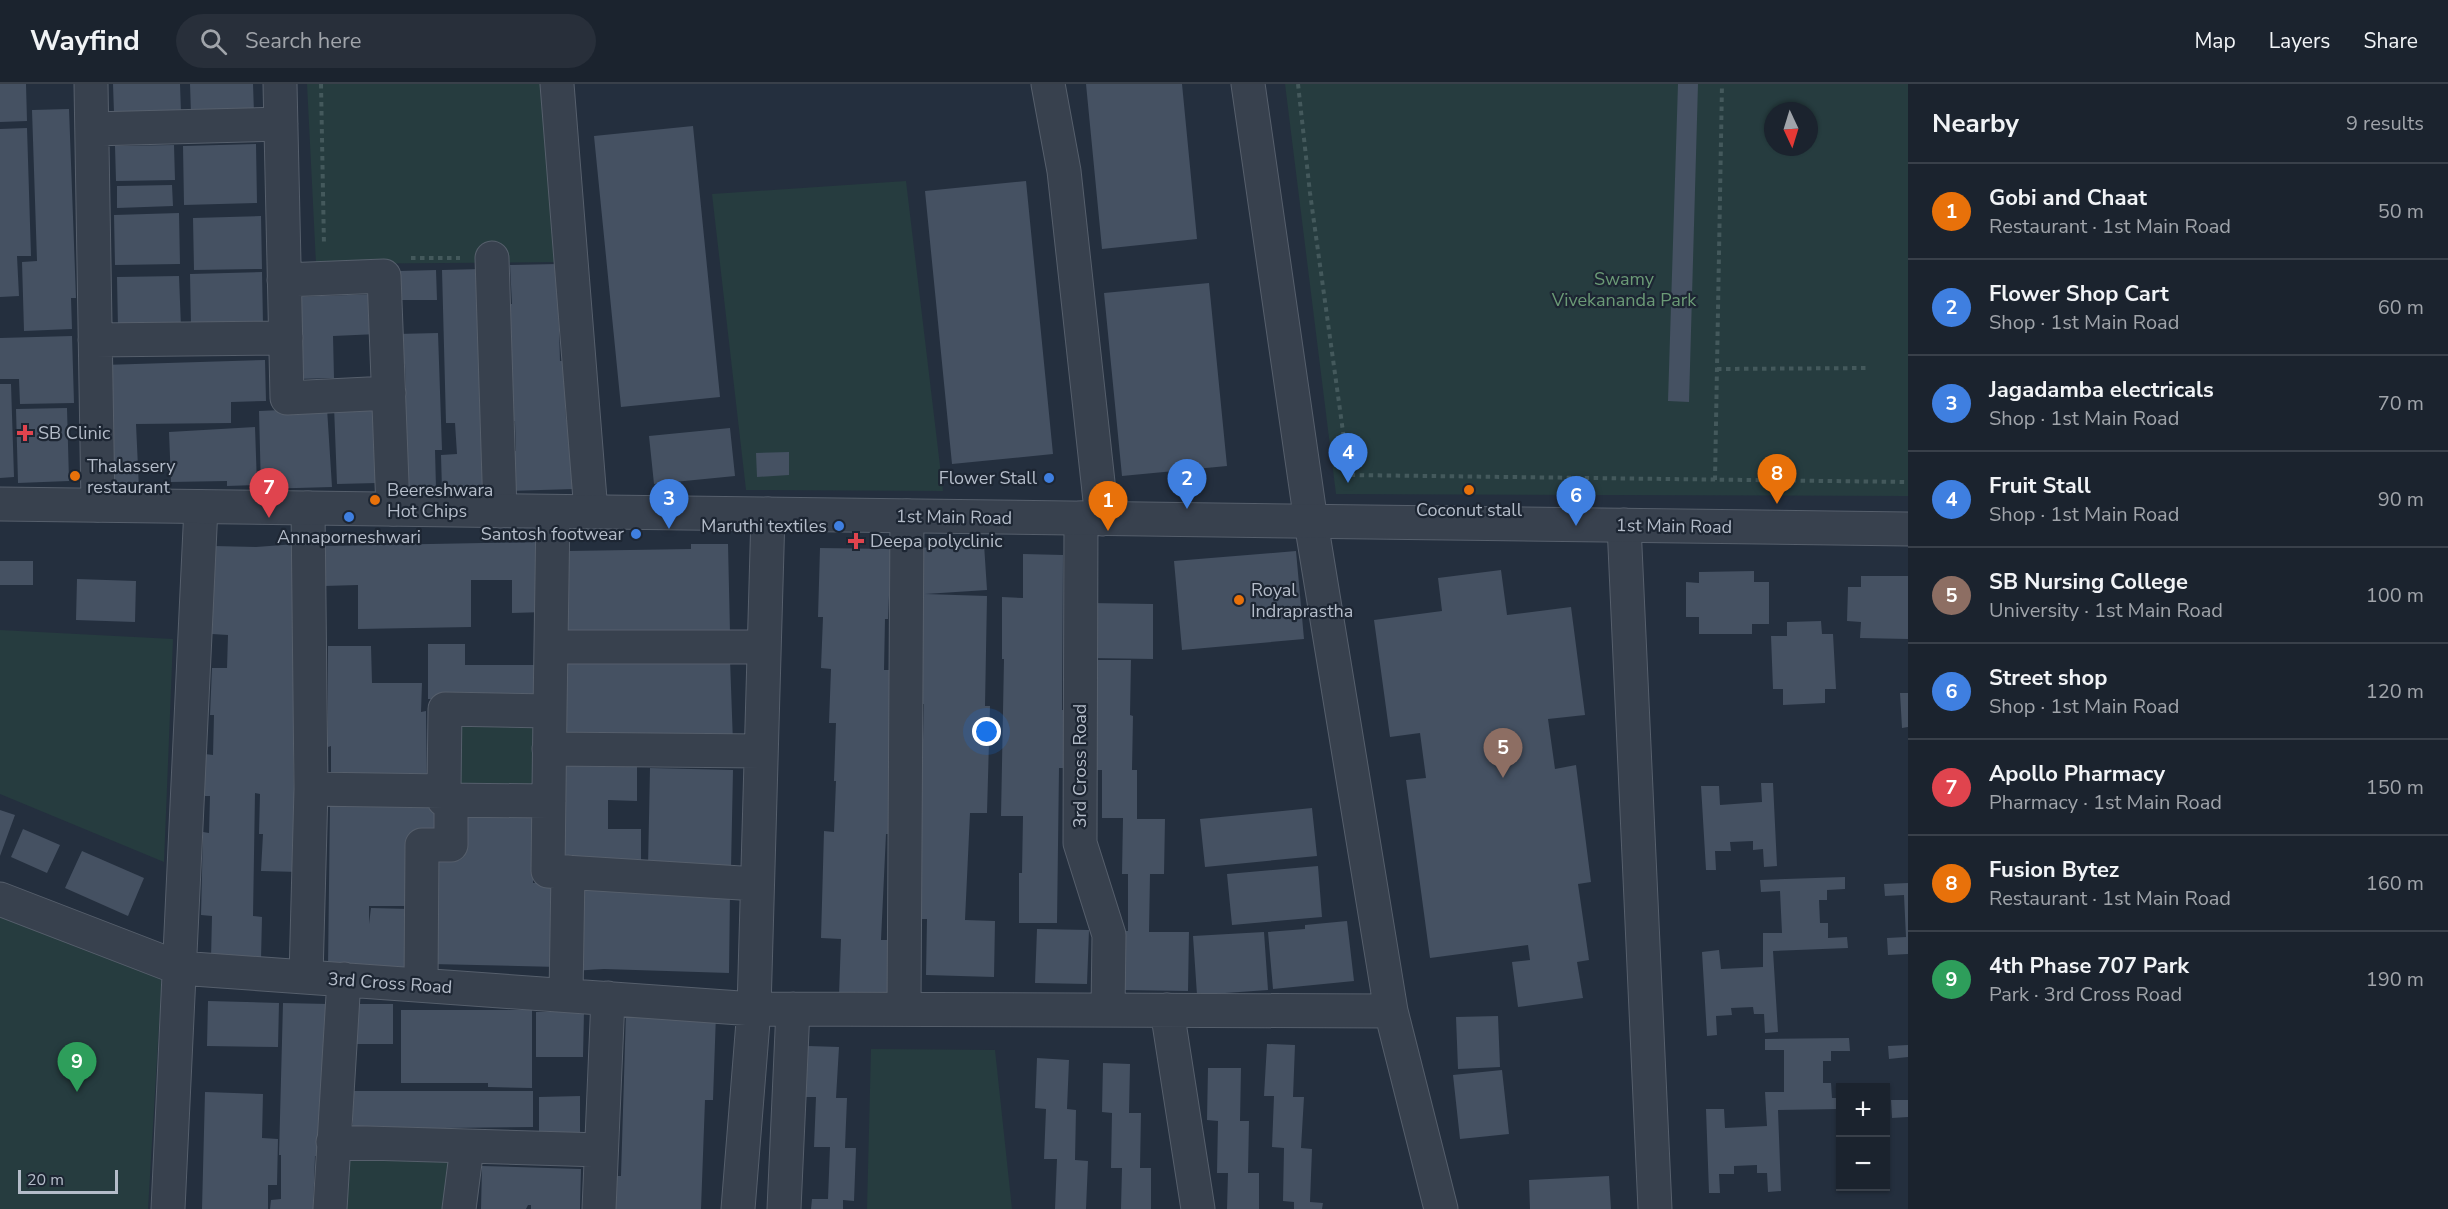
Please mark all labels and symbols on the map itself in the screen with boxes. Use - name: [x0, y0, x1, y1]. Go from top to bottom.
- north arrow: [1764, 102, 1818, 156]
- park label: Swamy Vivekananda Park: [1551, 267, 1697, 312]
- place label: SB Clinic: [38, 421, 110, 445]
- marker: SB Clinic: [16, 424, 34, 442]
- pin: 4: [1328, 434, 1368, 483]
- place label: Thalassery restaurant: [87, 454, 176, 499]
- pin: 8: [1758, 454, 1796, 504]
- pin: 2: [1168, 460, 1206, 509]
- place label: Flower Stall: [939, 466, 1038, 490]
- pin: 7: [250, 468, 288, 518]
- marker: Thalassery restaurant: [68, 469, 82, 483]
- marker: Flower Stall: [1042, 471, 1056, 485]
- pin: 6: [1556, 476, 1596, 526]
- place label: Beereshwara Hot Chips: [387, 478, 493, 523]
- pin: 3: [650, 480, 688, 529]
- pin: 1: [1088, 482, 1128, 531]
- marker: Coconut stall: [1462, 483, 1476, 497]
- marker: Beereshwara Hot Chips: [368, 493, 382, 507]
- place label: Coconut stall: [1416, 498, 1523, 522]
- street label: 1st Main Road: [896, 504, 1012, 530]
- marker: Annaporneshwari: [342, 510, 356, 524]
- street label: 1st Main Road: [1616, 513, 1732, 539]
- place label: Maruthi textiles: [701, 514, 827, 538]
- marker: Maruthi textiles: [832, 519, 846, 533]
- place label: Santosh footwear: [481, 522, 625, 546]
- place label: Annaporneshwari: [277, 525, 421, 549]
- marker: Santosh footwear: [629, 527, 643, 541]
- place label: Deepa polyclinic: [870, 529, 1002, 553]
- marker: Deepa polyclinic: [847, 532, 865, 550]
- place label: Royal Indraprastha: [1251, 578, 1353, 623]
- marker: Royal Indraprastha: [1232, 593, 1246, 607]
- street label: 3rd Cross Road: [1068, 704, 1092, 828]
- your location: [972, 717, 1001, 746]
- pin: 5: [1484, 728, 1522, 778]
- street label: 3rd Cross Road: [327, 967, 453, 999]
- pin: 9: [58, 1042, 97, 1092]
- scale bar: [18, 1167, 118, 1194]

